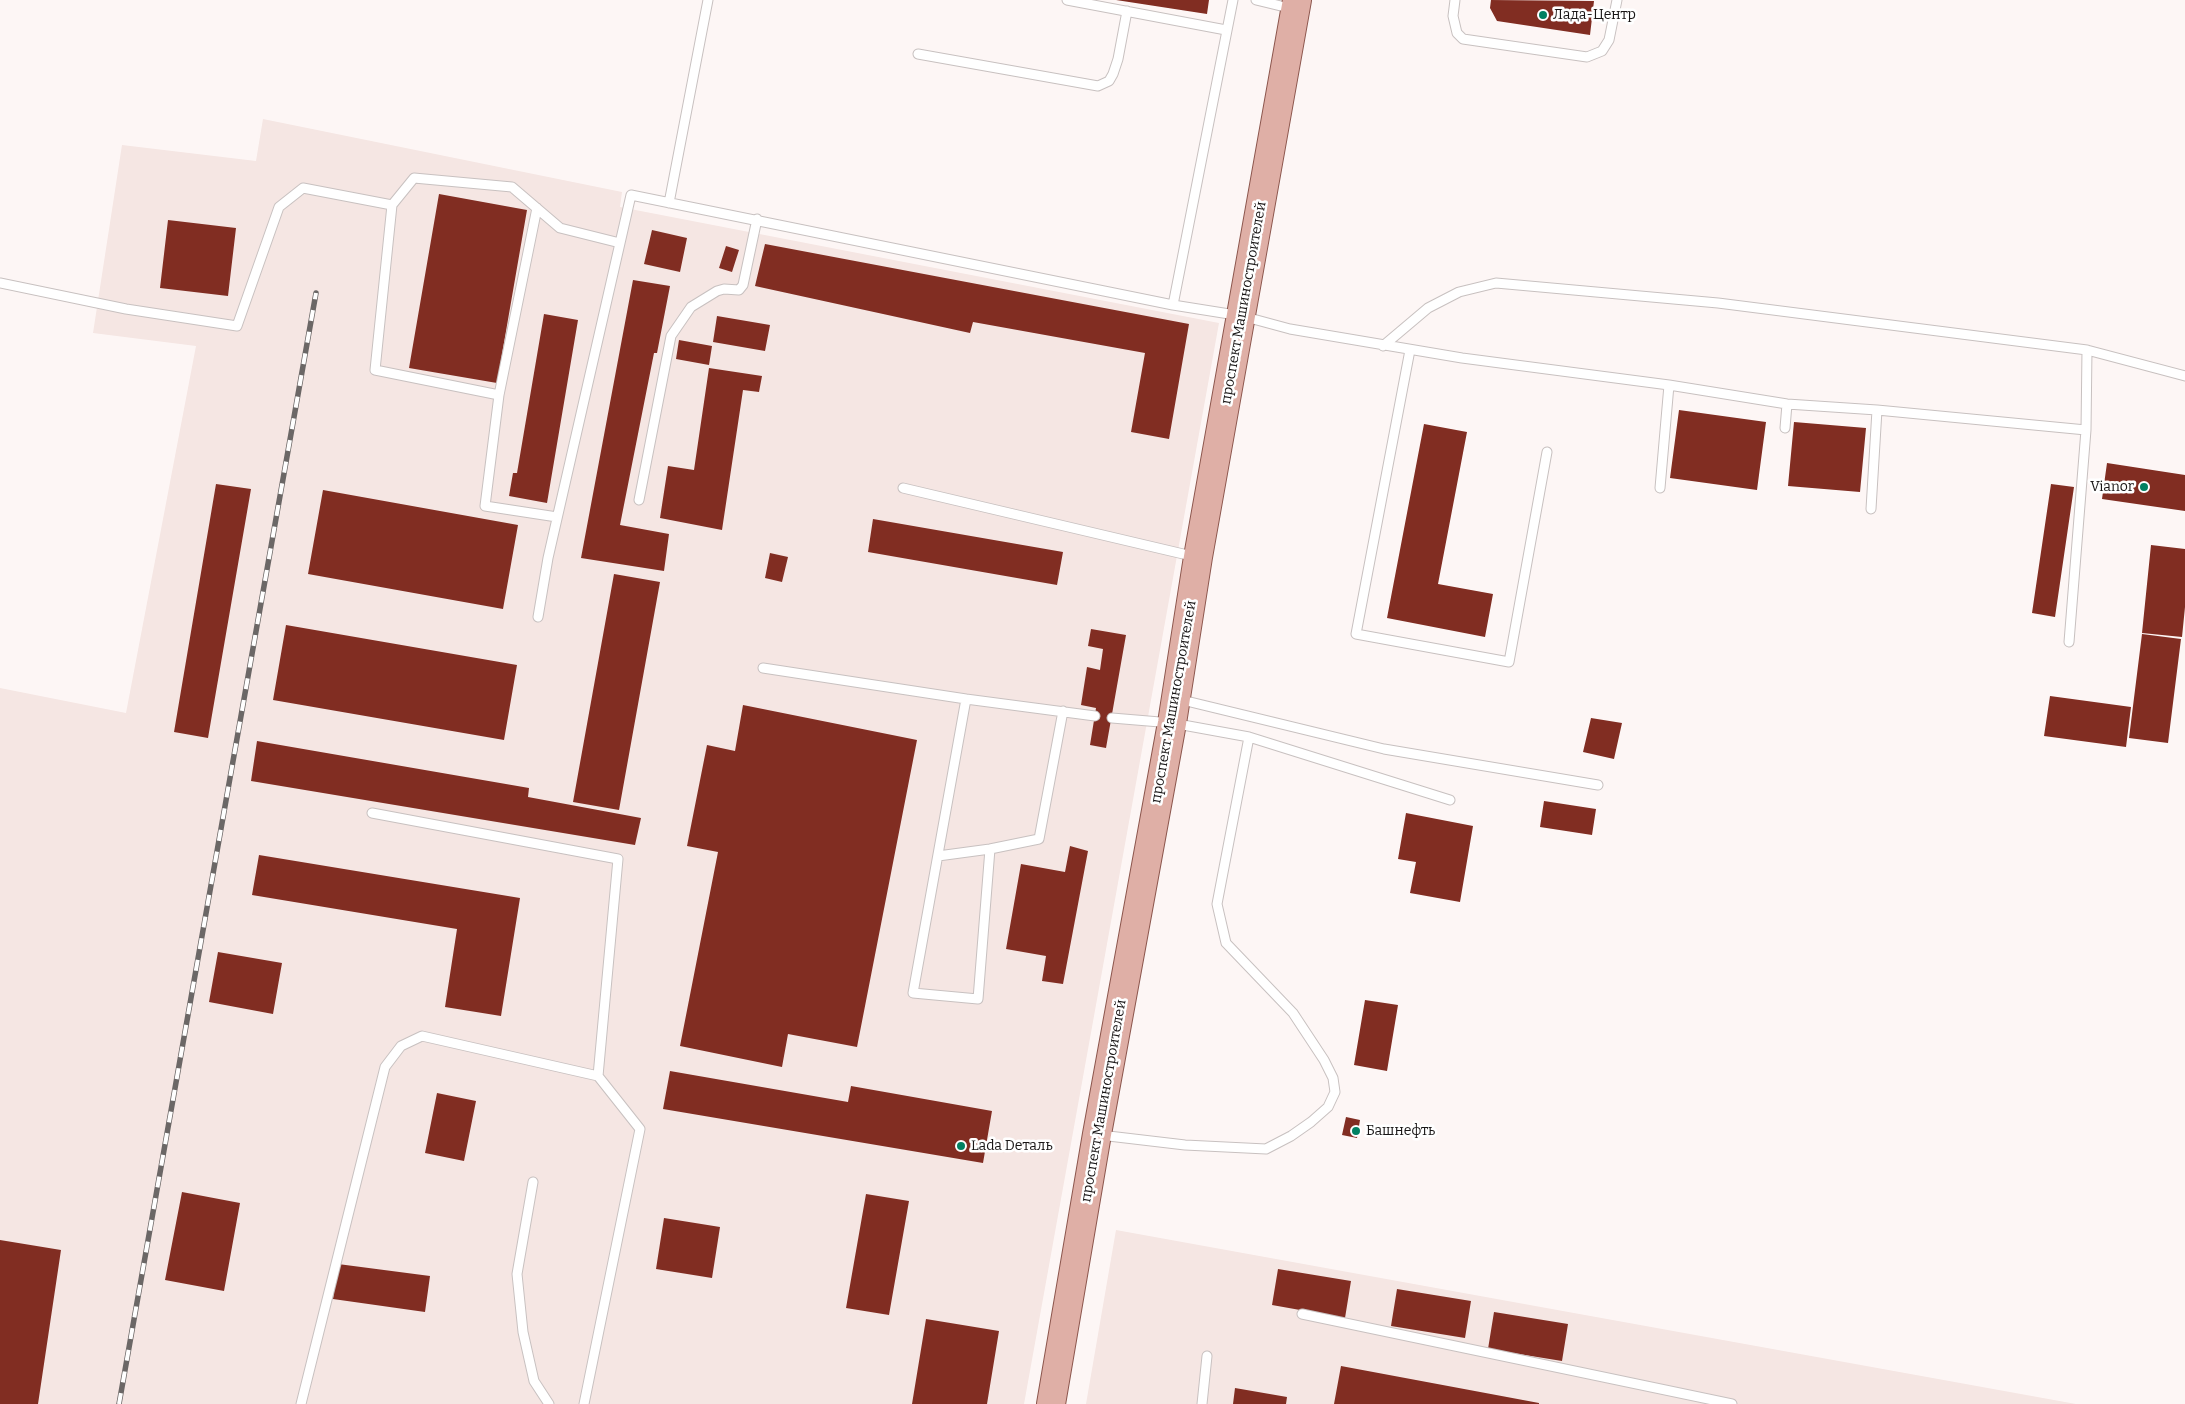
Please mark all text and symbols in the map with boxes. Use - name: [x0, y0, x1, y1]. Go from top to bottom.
- place label: Лада-Центр: [1553, 7, 1636, 23]
- marker: Лада-Центр: [1537, 9, 1549, 21]
- street label: проспект Машиностроителей: [1218, 200, 1270, 406]
- place label: Vianor: [2090, 479, 2134, 495]
- marker: Vianor: [2138, 481, 2150, 493]
- street label: проспект Машиностроителей: [1148, 599, 1200, 805]
- street label: проспект Машиностроителей: [1078, 998, 1130, 1204]
- place label: Башнефть: [1366, 1123, 1435, 1139]
- marker: Башнефть: [1350, 1125, 1362, 1137]
- place label: Lada Dеталь: [971, 1138, 1053, 1154]
- marker: Lada Dеталь: [955, 1140, 967, 1152]

